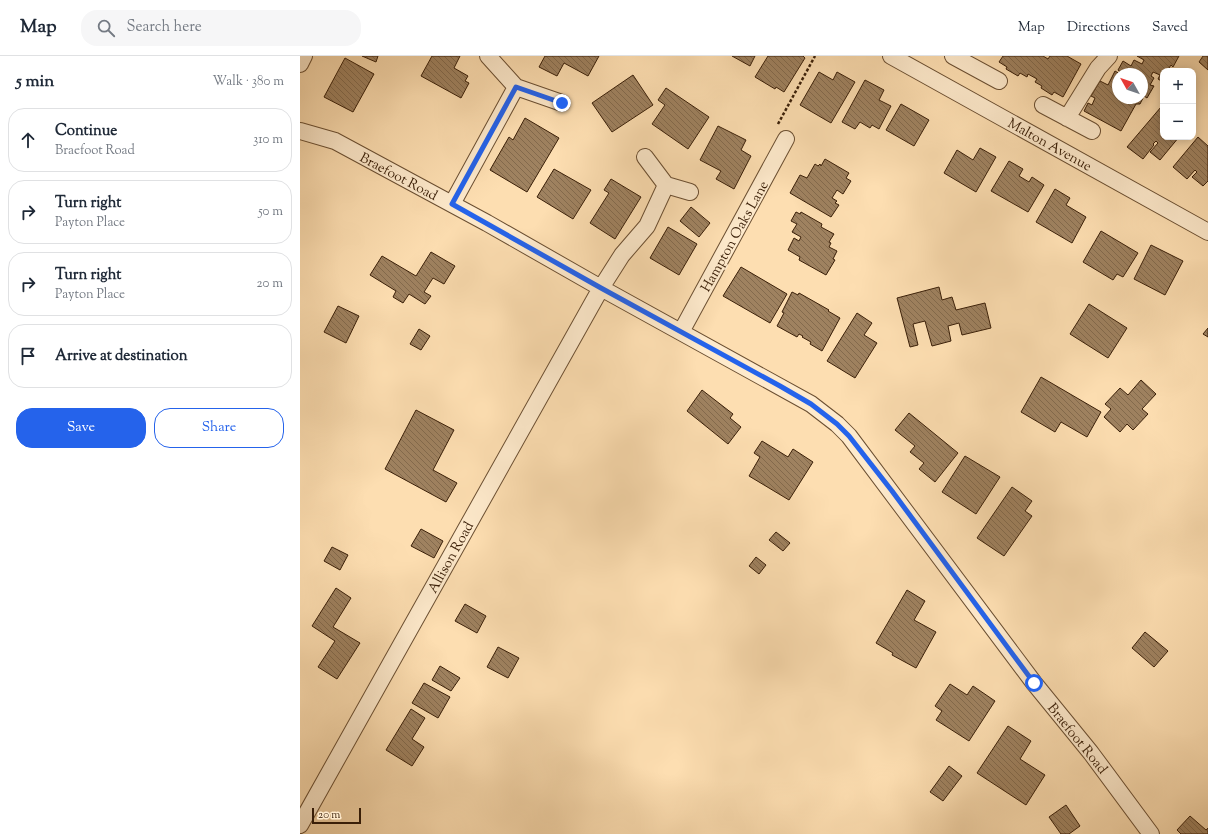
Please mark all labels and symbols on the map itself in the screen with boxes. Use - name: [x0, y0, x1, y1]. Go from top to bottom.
- north arrow: [1112, 68, 1148, 104]
- route end: [553, 94, 571, 112]
- street label: Malton Avenue: [1003, 114, 1095, 177]
- street label: Braefoot Road: [355, 149, 441, 207]
- street label: Hampton Oaks Lane: [697, 178, 775, 296]
- street label: Allison Road: [424, 518, 480, 597]
- route start: [1025, 674, 1043, 692]
- street label: Braefoot Road: [1042, 700, 1111, 779]
- scale bar: [312, 806, 361, 825]

